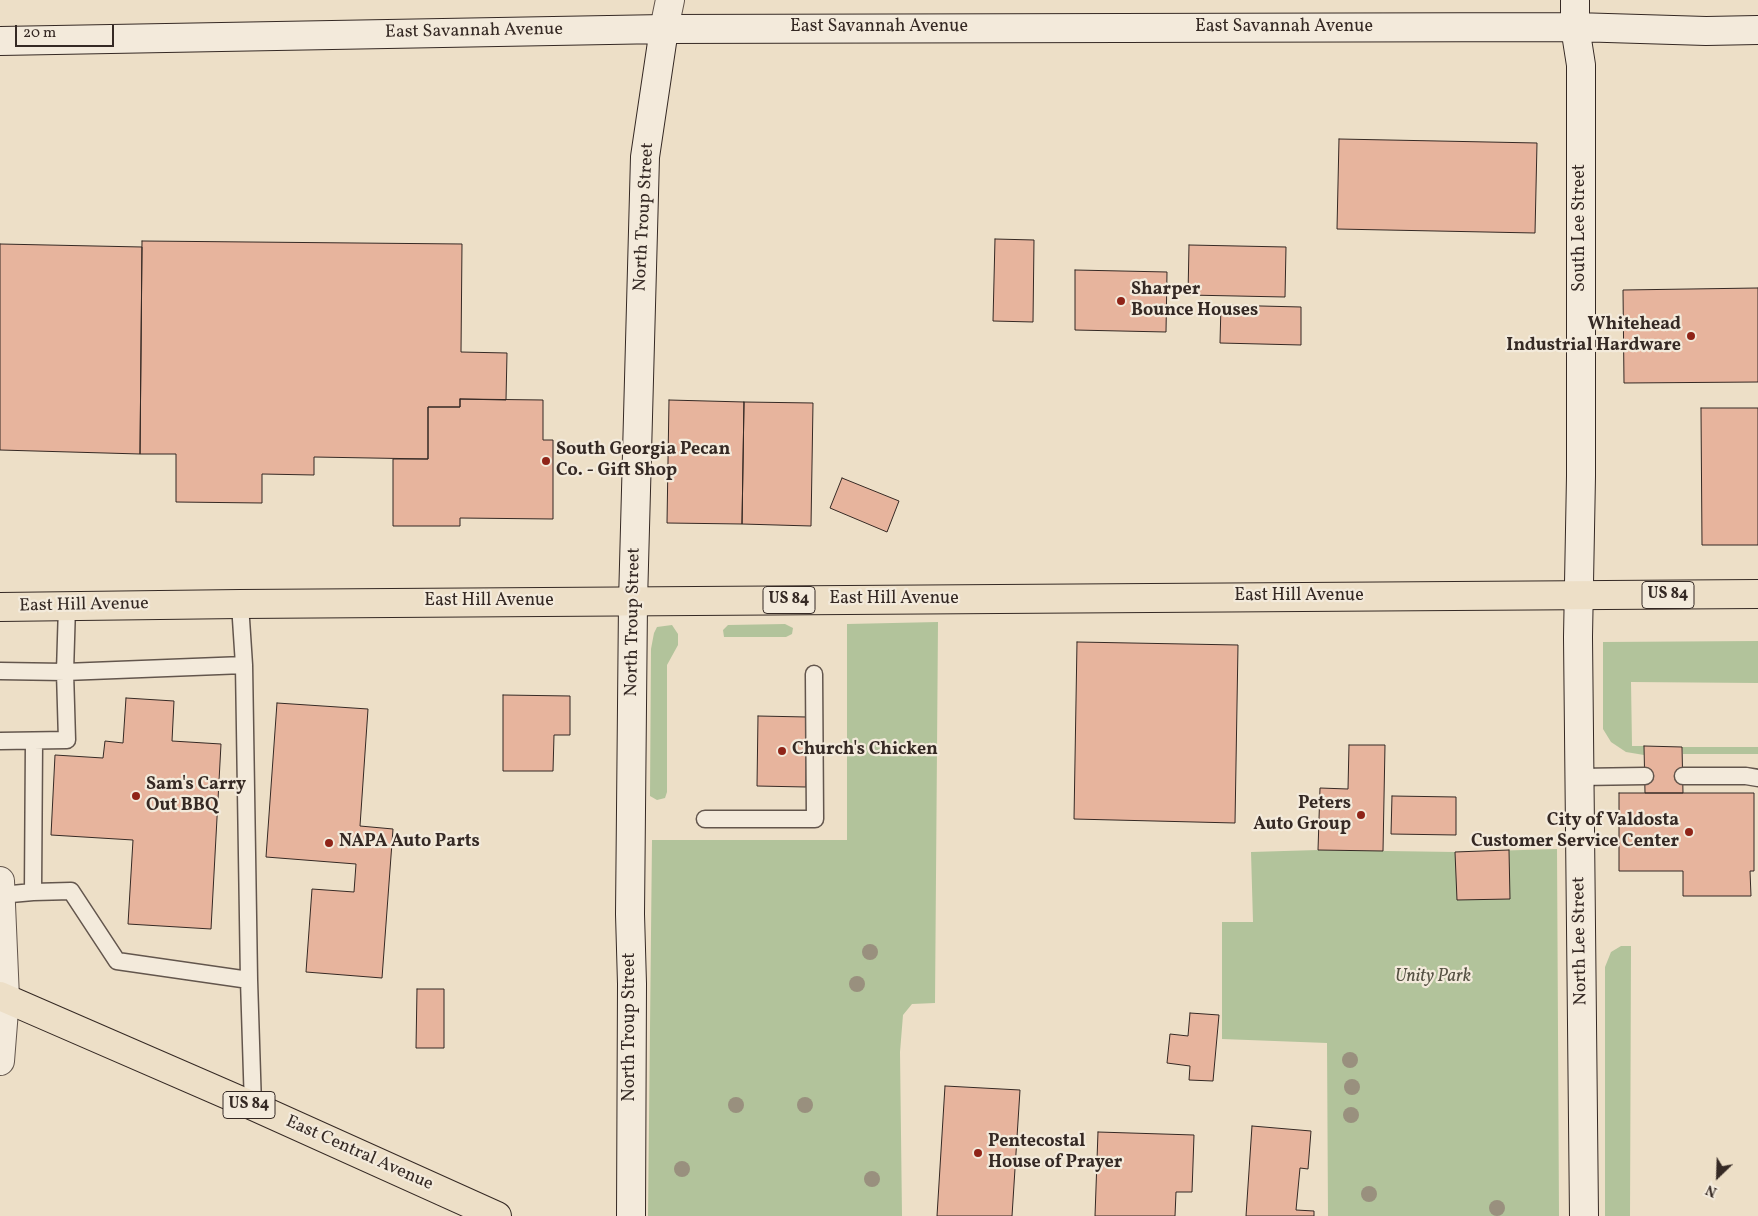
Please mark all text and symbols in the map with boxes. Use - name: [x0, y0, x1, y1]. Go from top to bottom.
- scale bar: [18, 15, 116, 47]
- street label: East Savannah Avenue: [790, 17, 968, 39]
- street label: East Savannah Avenue: [1195, 17, 1373, 39]
- street label: East Savannah Avenue: [385, 20, 563, 44]
- text: 20 m: [23, 23, 56, 44]
- street label: North Troup Street: [630, 142, 660, 292]
- street label: South Lee Street: [1570, 164, 1592, 292]
- place label: Sharper Bounce Houses: [1131, 280, 1258, 322]
- marker: Sharper Bounce Houses: [1115, 295, 1127, 307]
- place label: Whitehead Industrial Hardware: [1506, 315, 1681, 358]
- marker: Whitehead Industrial Hardware: [1685, 330, 1697, 342]
- place label: South Georgia Pecan Co. - Gift Shop: [556, 440, 730, 482]
- marker: South Georgia Pecan Co. - Gift Shop: [540, 455, 552, 467]
- street label: North Troup Street: [622, 547, 646, 697]
- road number: US 84: [1642, 582, 1694, 608]
- road number: US 84: [763, 586, 815, 614]
- street label: East Hill Avenue: [1234, 586, 1364, 608]
- street label: East Hill Avenue: [829, 589, 959, 611]
- street label: East Hill Avenue: [424, 591, 554, 613]
- street label: East Hill Avenue: [19, 594, 149, 618]
- place label: Church's Chicken: [792, 740, 938, 762]
- marker: Church's Chicken: [776, 745, 788, 757]
- place label: Sam's Carry Out BBQ: [146, 775, 246, 818]
- marker: Sam's Carry Out BBQ: [130, 790, 142, 802]
- place label: Peters Auto Group: [1253, 794, 1351, 836]
- marker: Peters Auto Group: [1355, 809, 1367, 821]
- place label: City of Valdosta Customer Service Center: [1471, 811, 1679, 854]
- marker: City of Valdosta Customer Service Center: [1683, 826, 1695, 838]
- place label: NAPA Auto Parts: [339, 832, 480, 854]
- marker: NAPA Auto Parts: [323, 837, 335, 849]
- street label: North Lee Street: [1569, 876, 1593, 1006]
- street label: North Troup Street: [620, 952, 642, 1102]
- park label: Unity Park: [1395, 967, 1471, 989]
- road number: US 84: [223, 1092, 275, 1118]
- street label: East Central Avenue: [282, 1112, 436, 1196]
- place label: Pentecostal House of Prayer: [988, 1132, 1122, 1174]
- marker: Pentecostal House of Prayer: [972, 1147, 984, 1159]
- north arrow: [1693, 1151, 1743, 1201]
- text: N: [1703, 1179, 1720, 1201]

